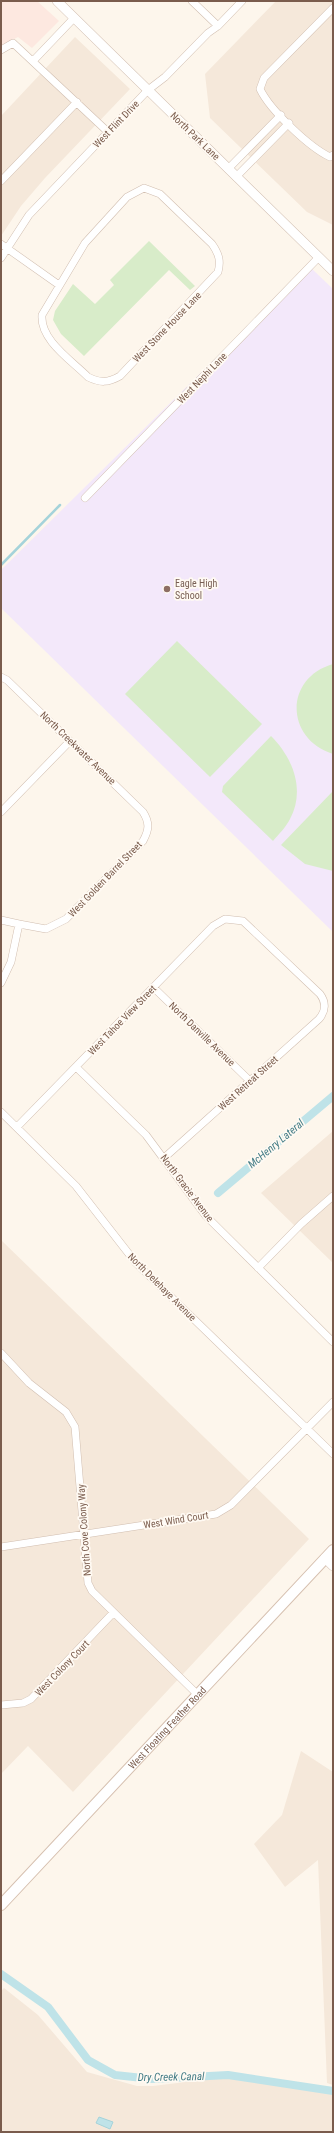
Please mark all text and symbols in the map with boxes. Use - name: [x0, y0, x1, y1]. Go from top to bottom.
- street label: West Flint Drive: [91, 98, 142, 150]
- street label: North Park Lane: [168, 110, 222, 162]
- street label: West Stone House Lane: [131, 289, 204, 364]
- street label: West Nephi Lane: [175, 350, 229, 406]
- place label: Eagle High School: [175, 578, 217, 601]
- marker: Eagle High School: [162, 584, 172, 594]
- street label: North Creekwater Avenue: [38, 709, 118, 787]
- street label: West Golden Barrel Street: [66, 839, 144, 919]
- street label: West Tahoe View Street: [86, 983, 158, 1057]
- street label: North Danville Avenue: [167, 1000, 237, 1068]
- street label: West Retreat Street: [216, 1053, 280, 1113]
- water label: McHenry Lateral: [245, 1116, 307, 1171]
- street label: North Gracie Avenue: [158, 1152, 216, 1224]
- street label: North Delehaye Avenue: [126, 1251, 198, 1323]
- street label: North Cove Colony Way: [75, 1484, 93, 1576]
- street label: West Wind Court: [143, 1509, 209, 1531]
- street label: West Colony Court: [33, 1638, 91, 1698]
- street label: West Floating Feather Road: [126, 1684, 208, 1771]
- water label: Dry Creek Canal: [138, 2070, 205, 2084]

